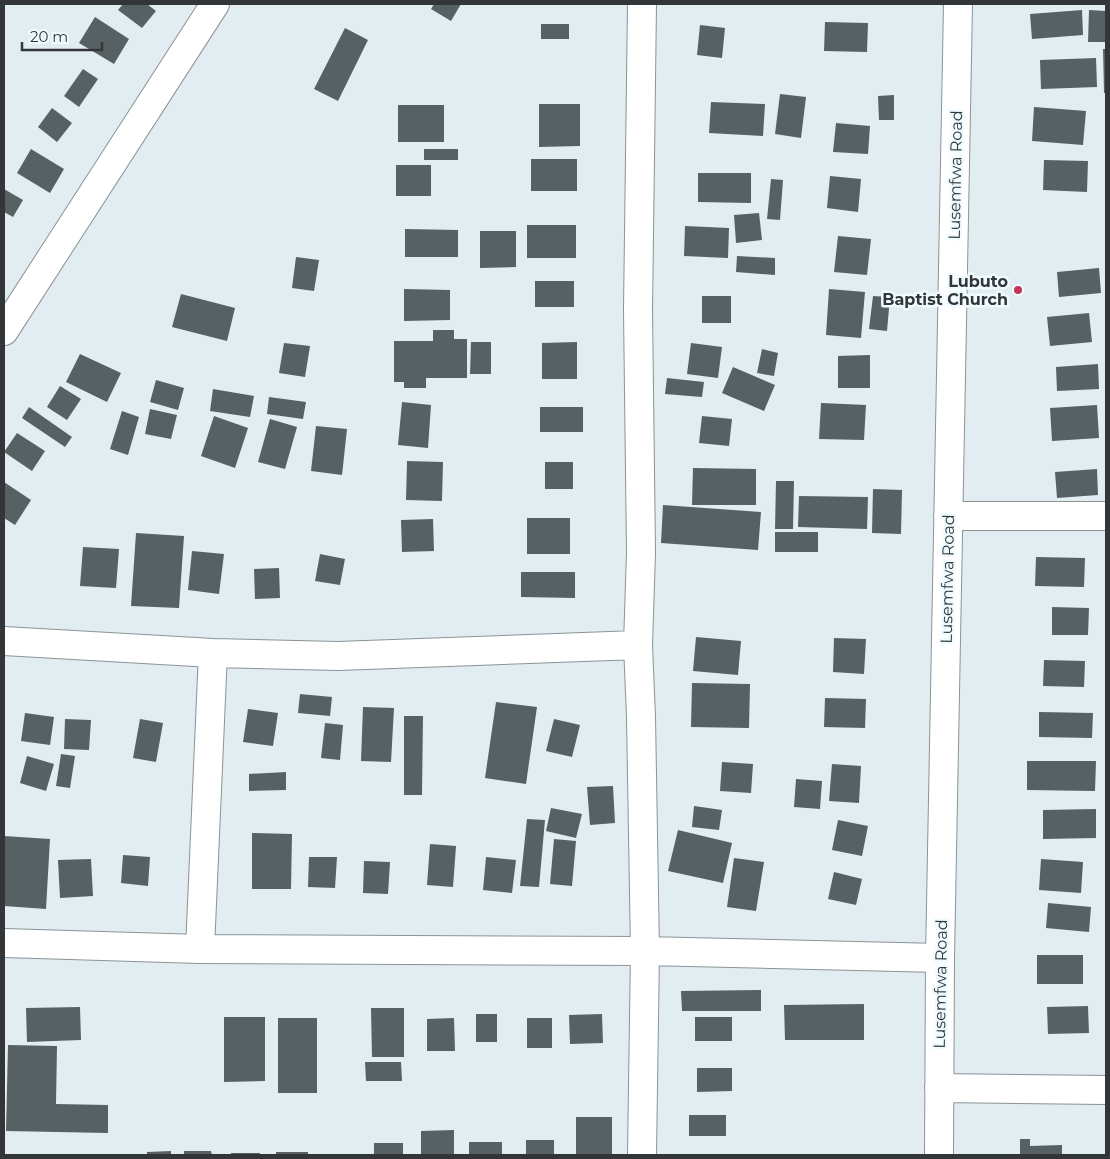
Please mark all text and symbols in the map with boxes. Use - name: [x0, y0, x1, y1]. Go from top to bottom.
- scale bar: [22, 20, 102, 52]
- text: 20 m: [30, 27, 68, 46]
- street label: Lusemfwa Road: [945, 110, 966, 240]
- place label: Lubuto Baptist Church: [882, 272, 1008, 309]
- marker: Lubuto Baptist Church: [1012, 284, 1024, 296]
- street label: Lusemfwa Road: [937, 514, 958, 644]
- street label: Lusemfwa Road: [930, 919, 951, 1049]

